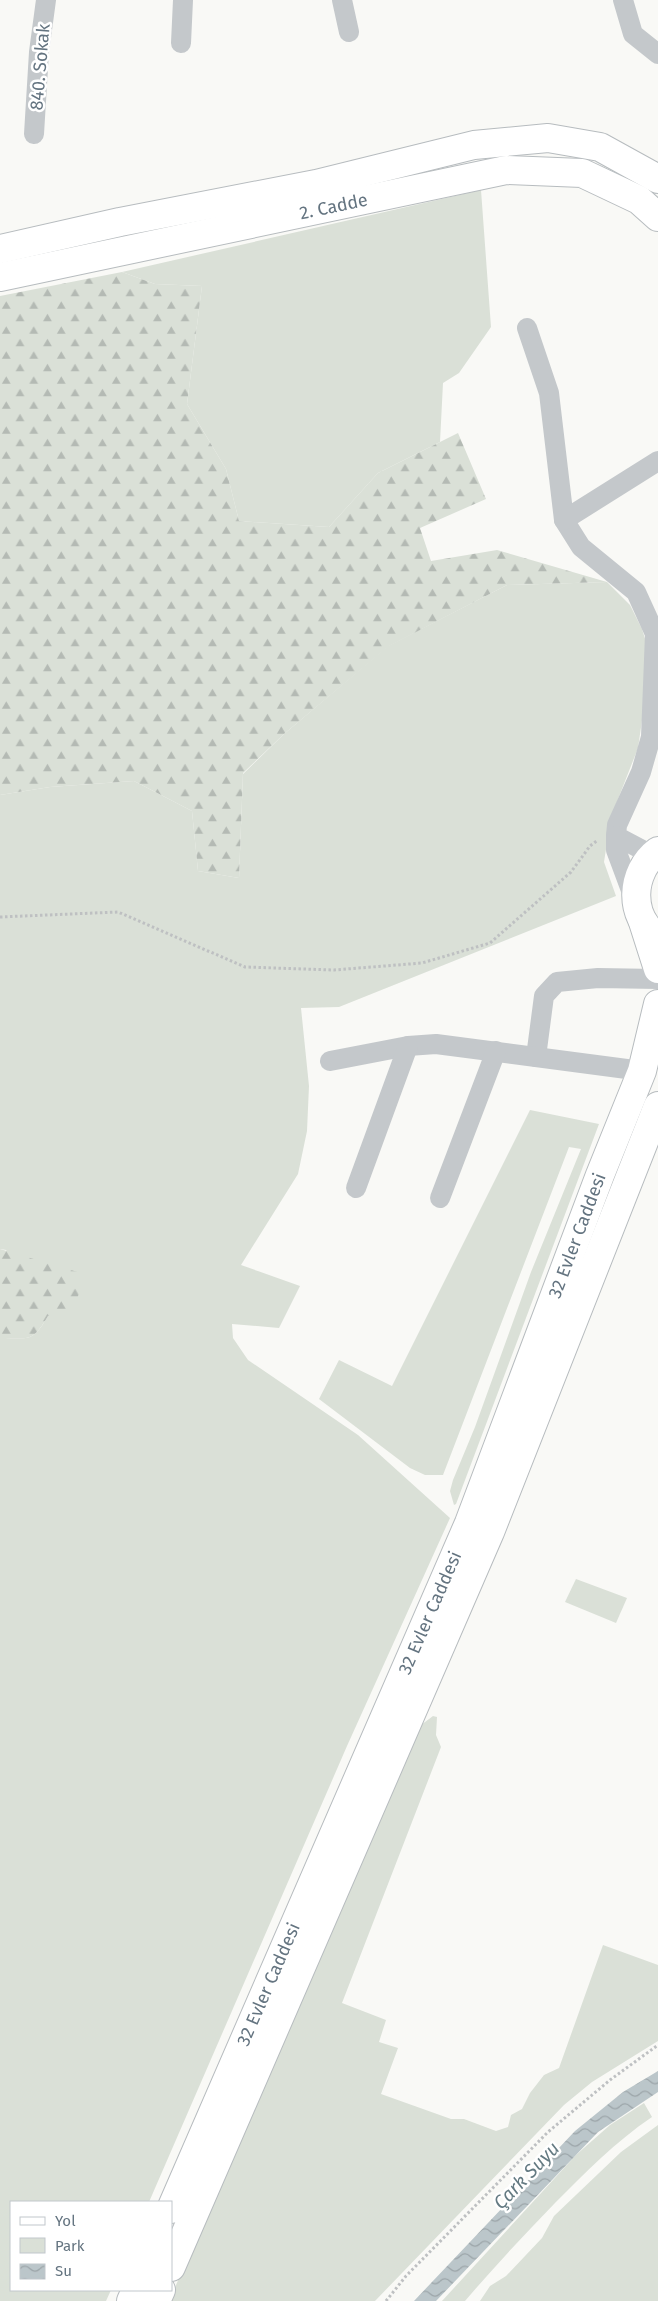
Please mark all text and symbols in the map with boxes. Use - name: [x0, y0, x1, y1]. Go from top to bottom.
- street label: 840. Sokak: [25, 22, 55, 111]
- street label: 2. Cadde: [298, 189, 370, 224]
- street label: 32 Evler Caddesi: [544, 1170, 611, 1301]
- street label: 32 Evler Caddesi: [394, 1548, 466, 1678]
- street label: 32 Evler Caddesi: [232, 1919, 305, 2049]
- water label: Çark Suyu: [489, 2137, 564, 2214]
- legend: [10, 2201, 172, 2291]
- text: Yol: [55, 2212, 76, 2230]
- text: Park: [55, 2237, 85, 2255]
- text: Su: [55, 2262, 72, 2280]

